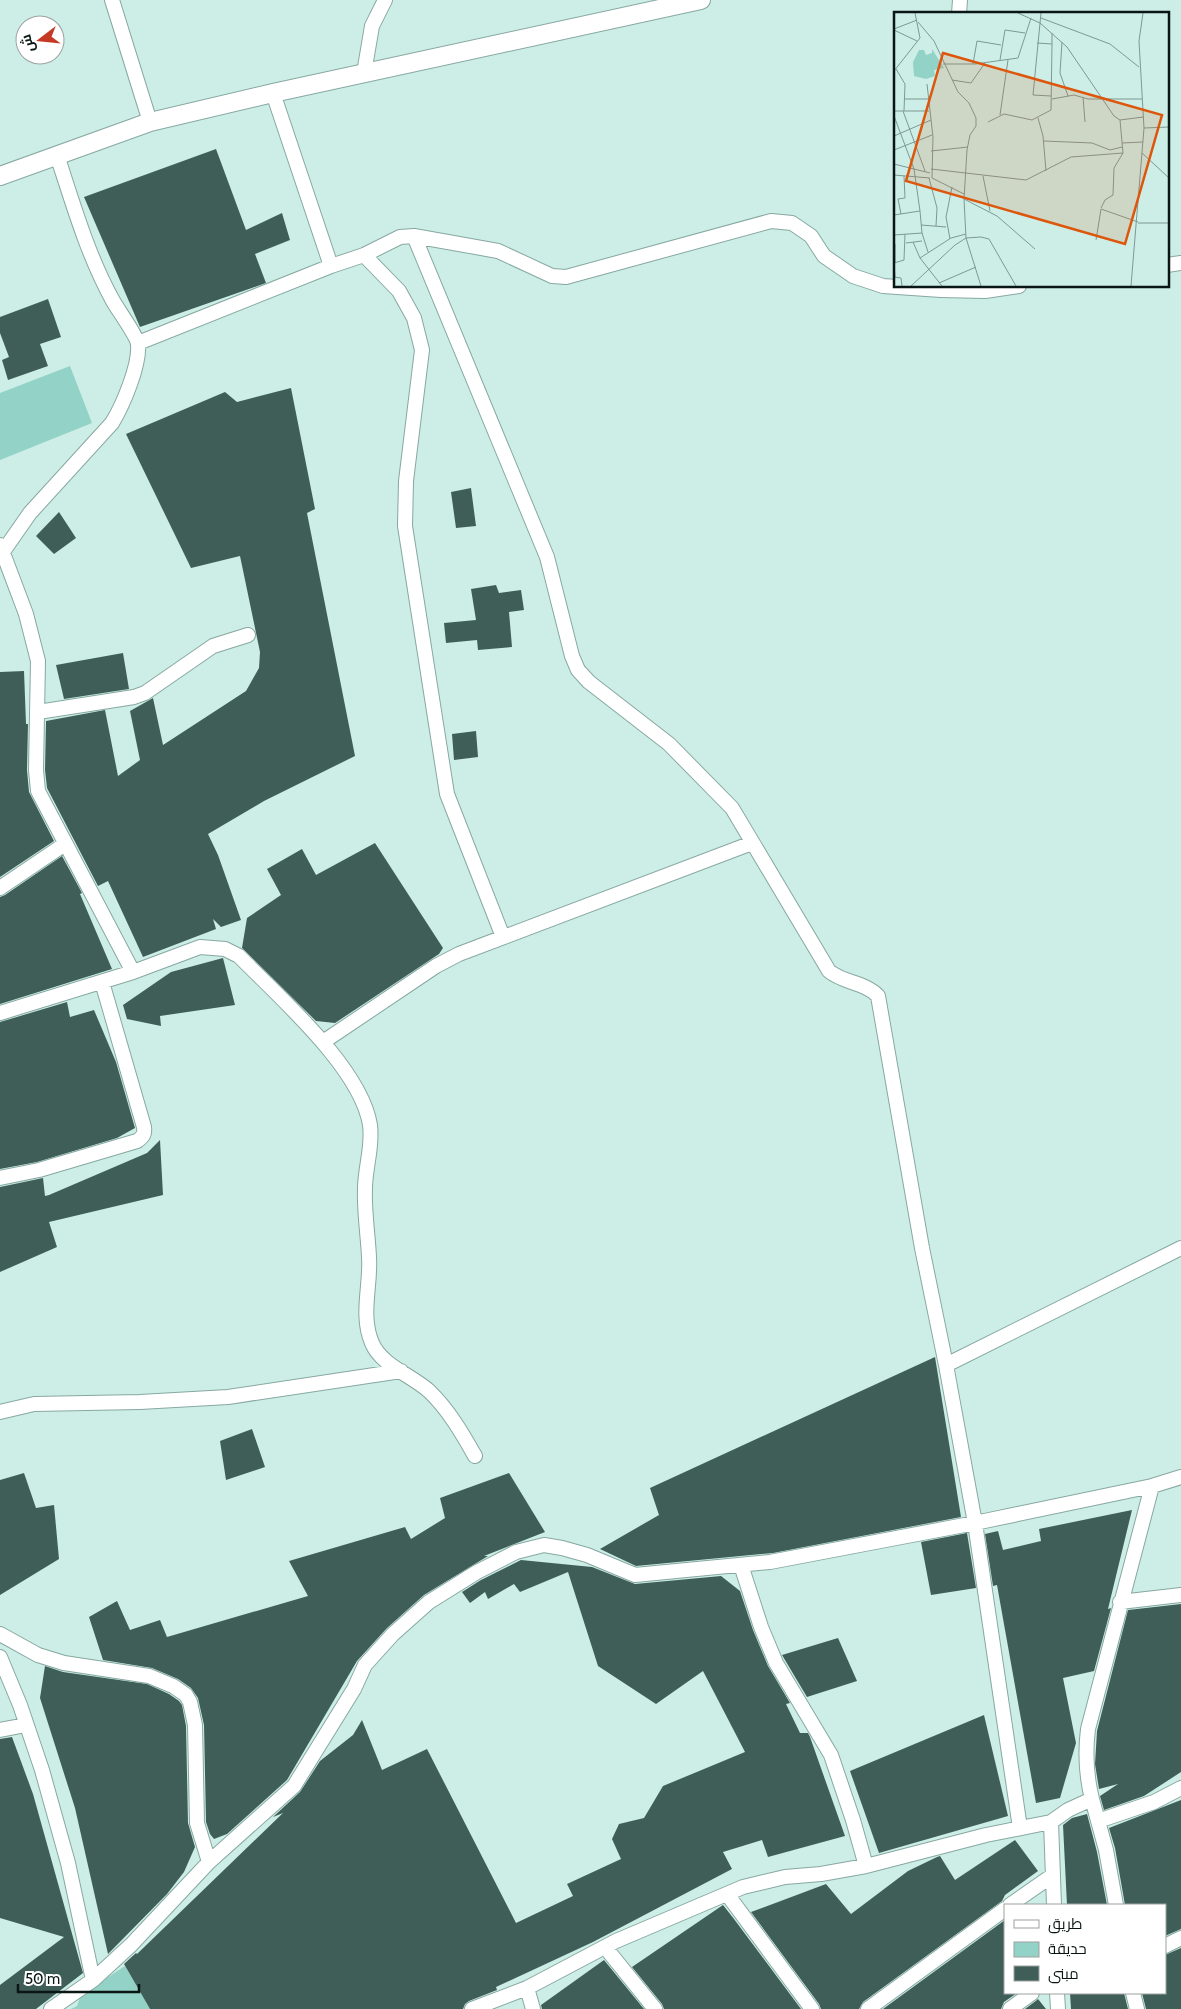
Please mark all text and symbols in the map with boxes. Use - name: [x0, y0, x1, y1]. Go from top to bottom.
- inset map: [894, 12, 1168, 288]
- north arrow: [15, 15, 65, 65]
- text: ش: [16, 32, 39, 55]
- legend: [1004, 1904, 1166, 1994]
- text: طريق: [1048, 1915, 1082, 1934]
- text: حديقة: [1048, 1940, 1087, 1958]
- scale bar: [18, 1962, 139, 1994]
- text: مبنى: [1048, 1965, 1079, 1984]
- text: 50 m: [25, 1970, 60, 1988]

